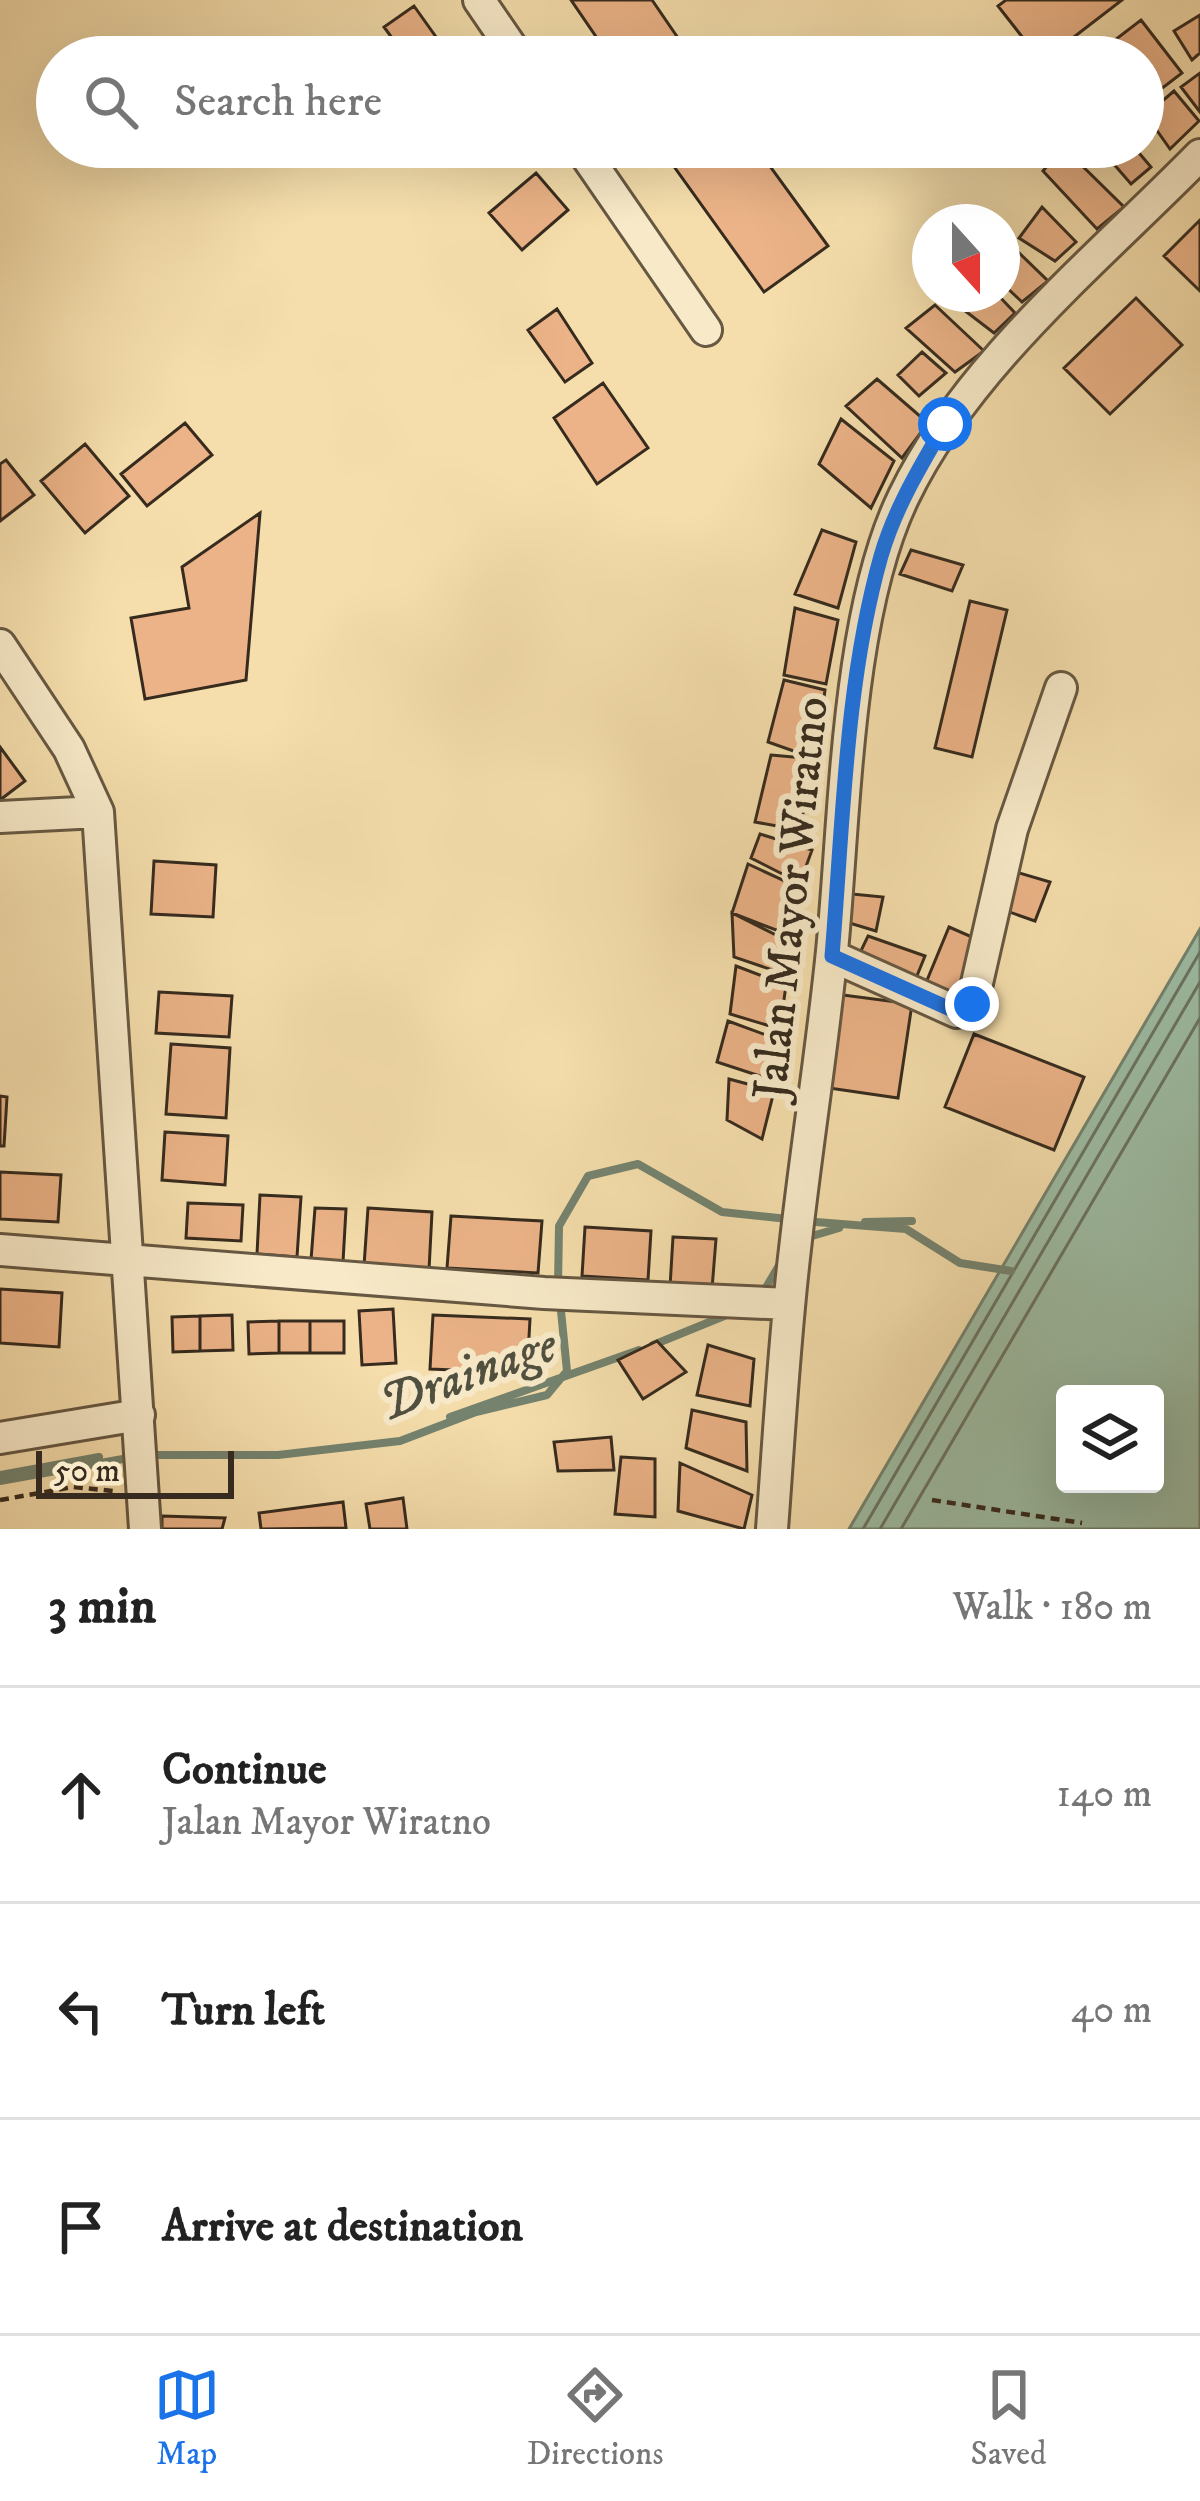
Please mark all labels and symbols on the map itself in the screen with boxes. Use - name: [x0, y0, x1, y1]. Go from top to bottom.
- north arrow: [912, 204, 1020, 312]
- route start: [918, 397, 972, 451]
- street label: Jalan Mayor Wiratno: [741, 694, 843, 1107]
- route end: [945, 977, 999, 1031]
- water label: Drainage: [371, 1313, 567, 1436]
- scale bar: [36, 1445, 234, 1498]

